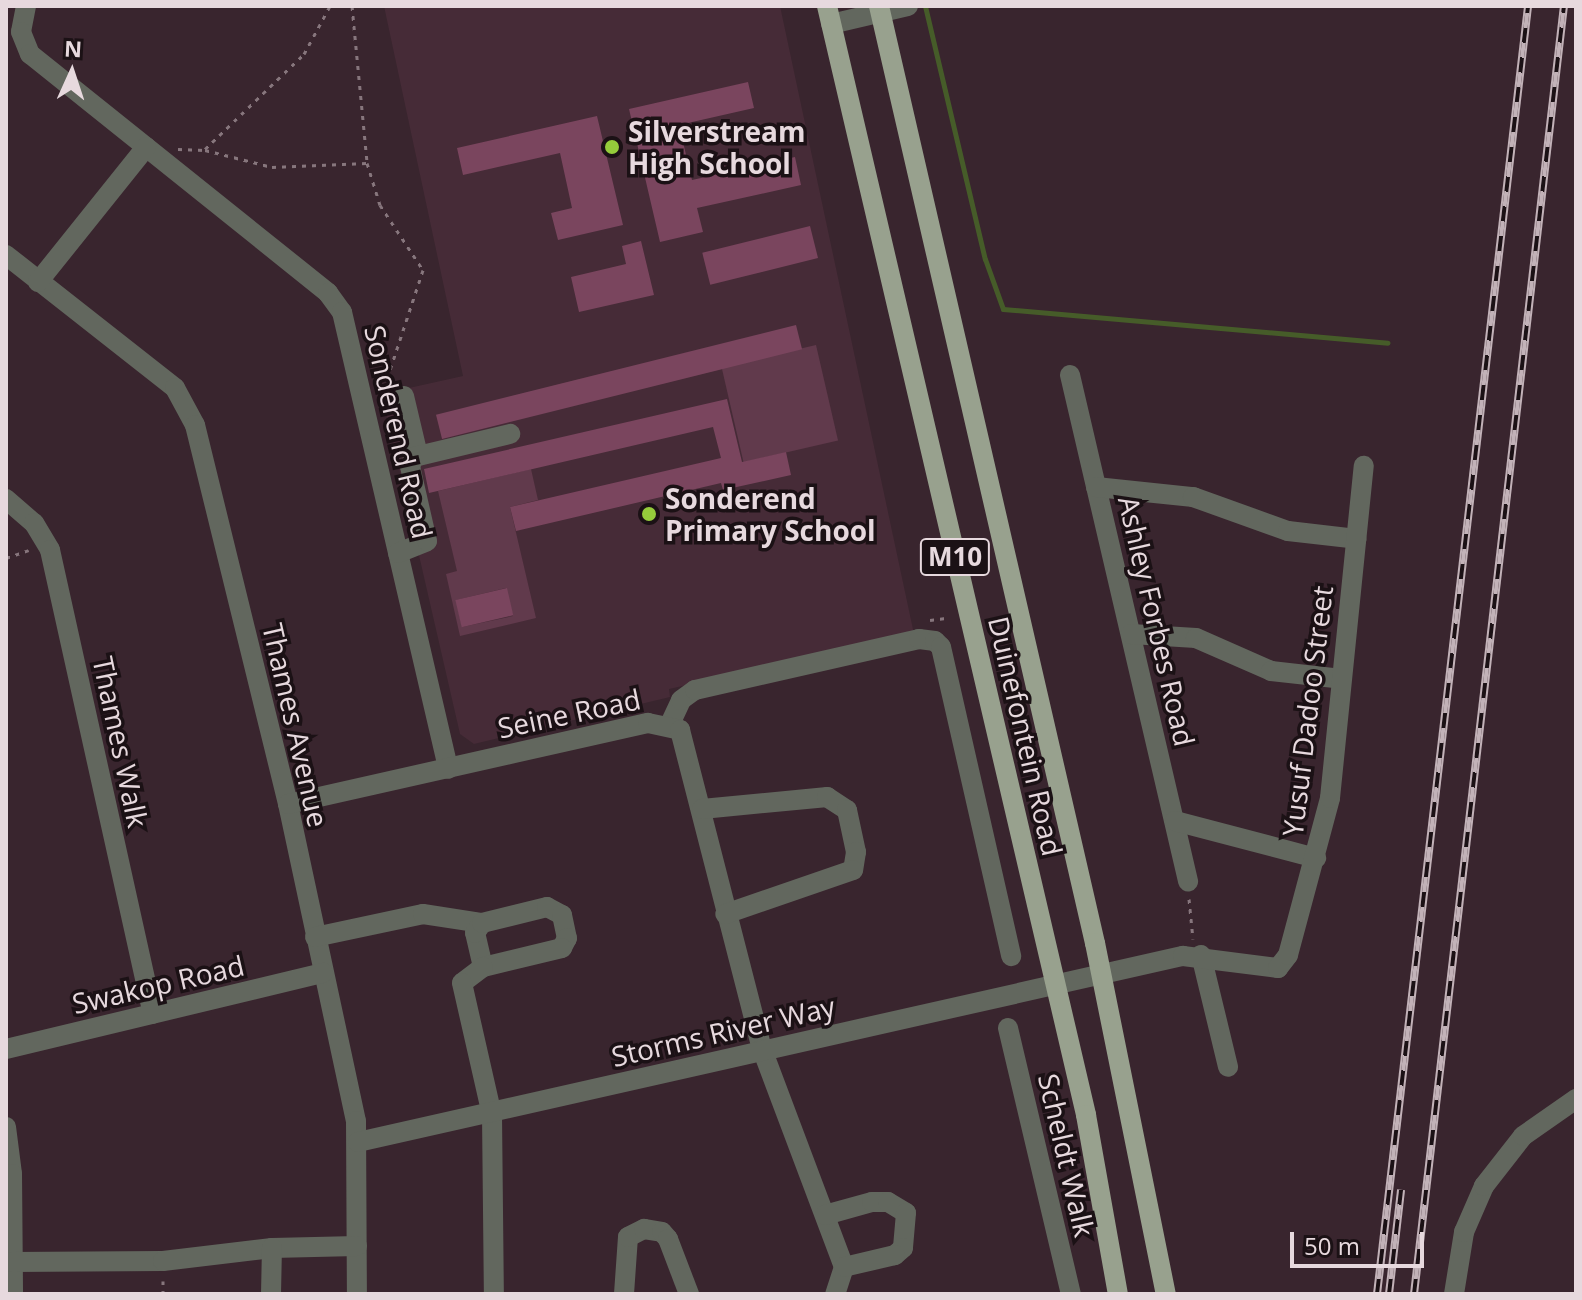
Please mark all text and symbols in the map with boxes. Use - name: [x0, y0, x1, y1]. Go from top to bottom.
- north arrow: [32, 32, 112, 112]
- text: N: [64, 33, 83, 63]
- place label: Silverstream High School: [628, 114, 805, 180]
- marker: Silverstream High School: [603, 138, 621, 156]
- street label: Sonderend Road: [358, 322, 440, 542]
- place label: Sonderend Primary School: [665, 481, 876, 547]
- street label: Ashley Forbes Road: [1112, 493, 1202, 749]
- marker: Sonderend Primary School: [640, 505, 658, 523]
- road number: M10: [919, 535, 991, 579]
- street label: Yusuf Dadoo Street: [1275, 584, 1339, 838]
- street label: Duinefontein Road: [982, 613, 1070, 859]
- street label: Thames Avenue: [256, 620, 336, 830]
- street label: Thames Walk: [87, 654, 155, 830]
- street label: Seine Road: [495, 681, 643, 745]
- street label: Swakop Road: [69, 948, 247, 1020]
- street label: Storms River Way: [608, 989, 838, 1073]
- street label: Scheldt Walk: [1032, 1070, 1102, 1240]
- scale bar: [1294, 1216, 1428, 1266]
- text: 50 m: [1304, 1229, 1360, 1262]

